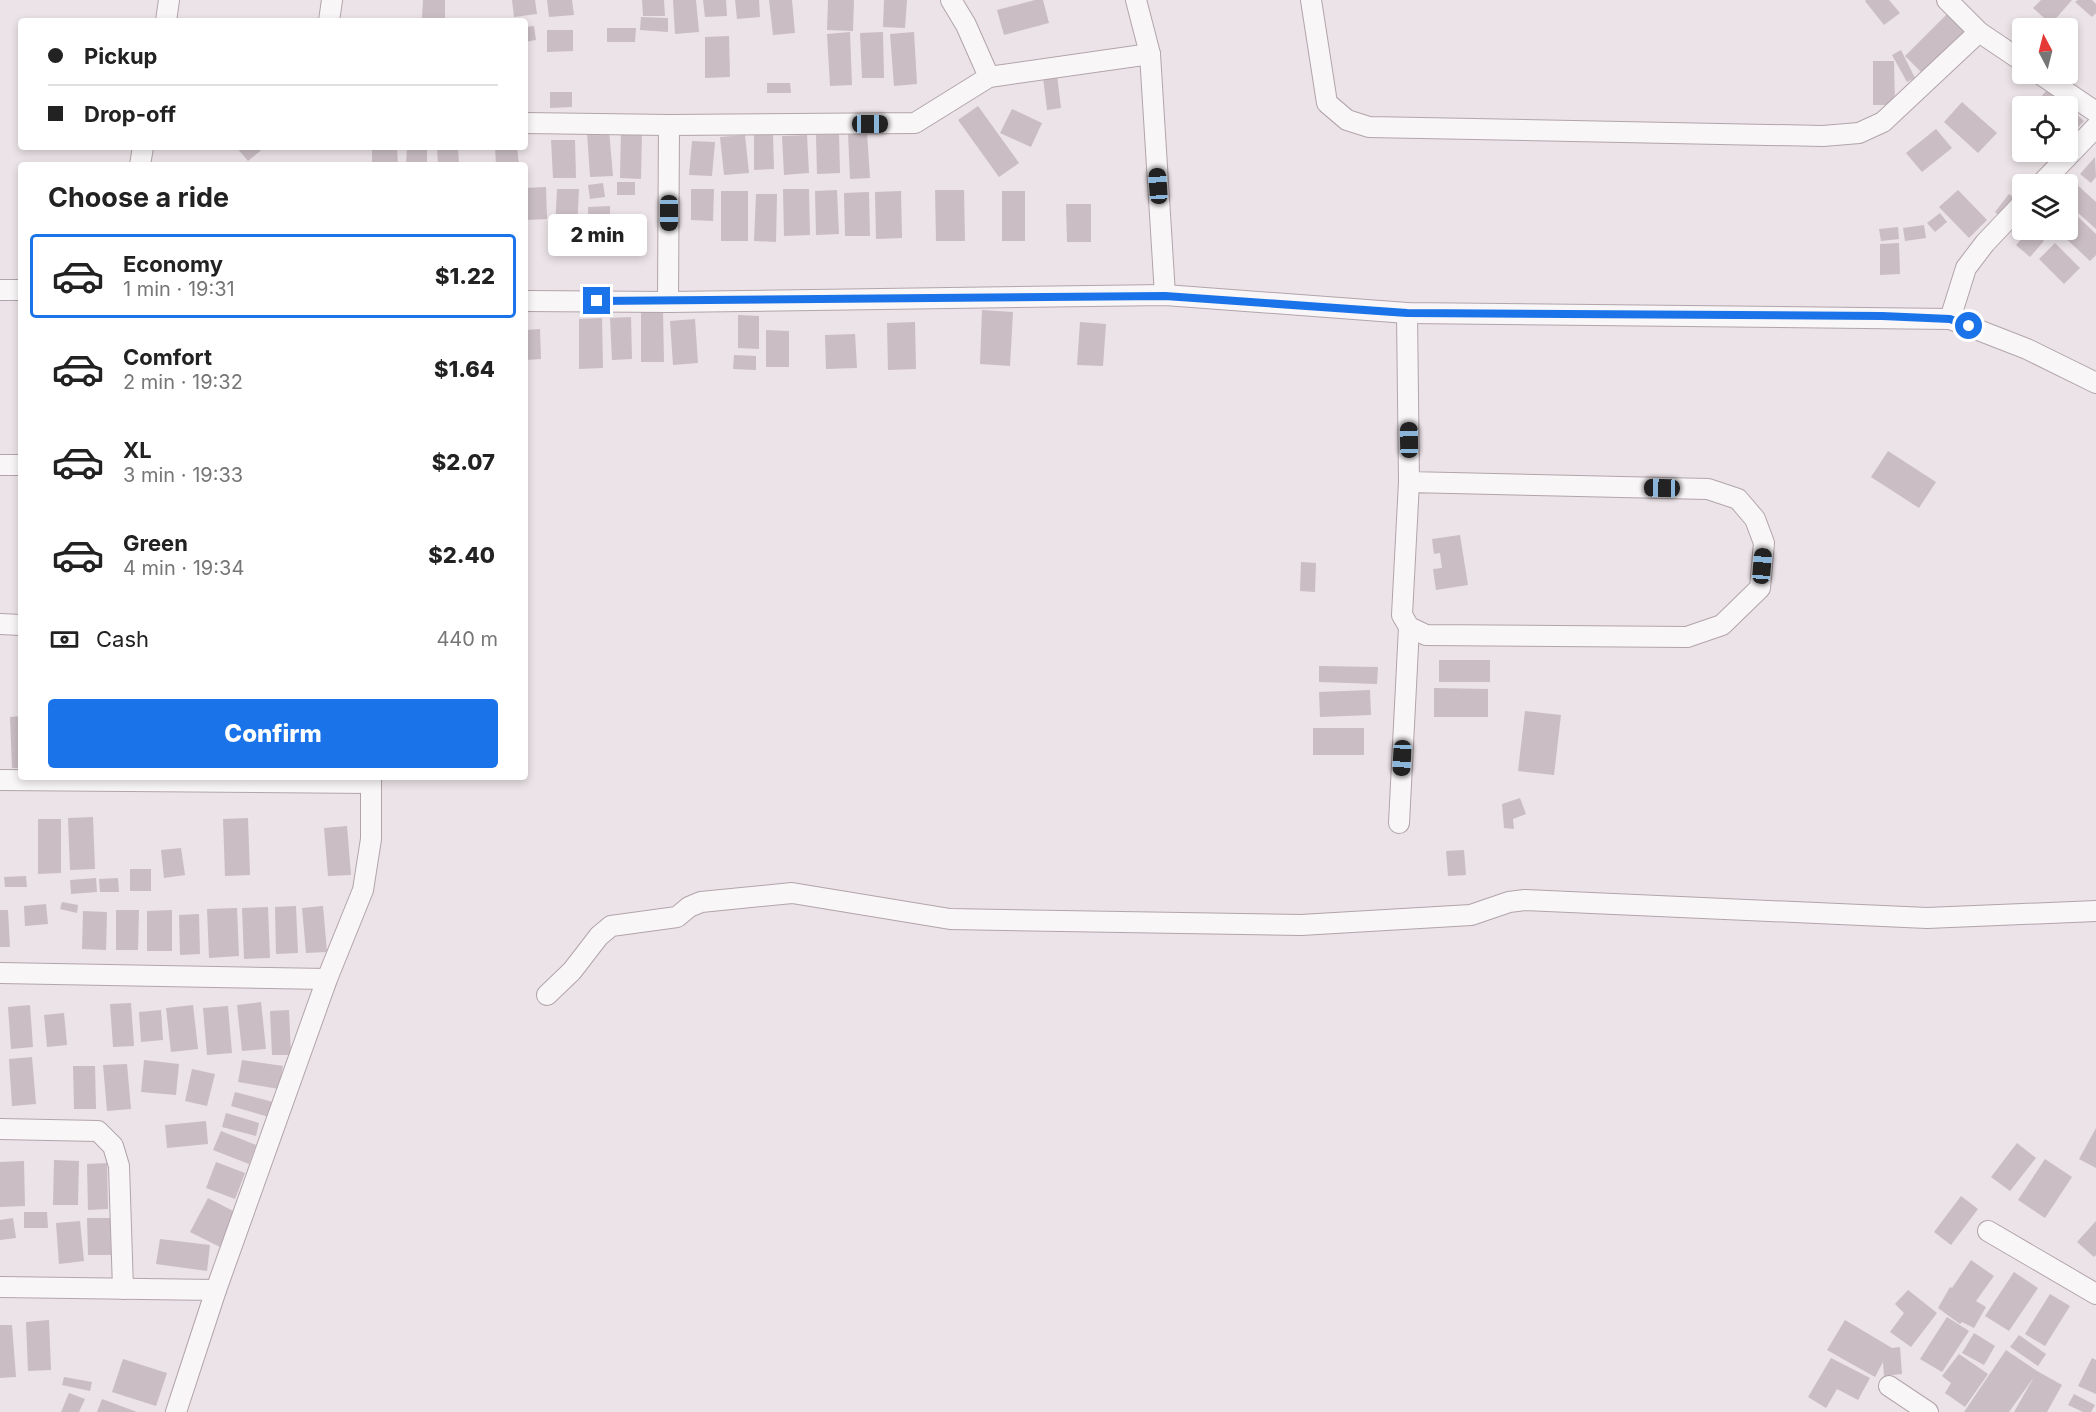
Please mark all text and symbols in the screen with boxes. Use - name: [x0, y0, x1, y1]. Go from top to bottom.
- north arrow: [2012, 18, 2078, 84]
- map controls: [2012, 18, 2078, 240]
- text: Pickup: [84, 43, 158, 69]
- button: locate: [2012, 96, 2078, 162]
- text: Drop-off: [84, 101, 176, 127]
- car: [852, 115, 888, 133]
- car: [1148, 167, 1168, 205]
- button: layers: [2012, 174, 2078, 240]
- text: Choose a ride: [48, 181, 229, 214]
- car: [660, 195, 678, 231]
- callout: 2 min: [548, 214, 646, 256]
- text: 2 min: [570, 223, 625, 247]
- icon: car: [51, 249, 105, 303]
- text: Economy: [123, 251, 223, 277]
- text: $1.22: [435, 263, 495, 289]
- text: 1 min · 19:31: [123, 277, 235, 301]
- route end: [583, 287, 610, 314]
- route start: [1955, 312, 1982, 339]
- icon: car: [51, 342, 105, 396]
- text: Comfort: [123, 344, 212, 370]
- text: $1.64: [434, 356, 495, 382]
- text: 2 min · 19:32: [123, 370, 243, 394]
- car: [1400, 422, 1418, 458]
- icon: car: [51, 435, 105, 489]
- text: XL: [123, 437, 152, 463]
- text: $2.07: [432, 449, 495, 475]
- text: 3 min · 19:33: [123, 463, 243, 487]
- car: [1644, 479, 1680, 497]
- icon: car: [51, 528, 105, 582]
- text: Green: [123, 530, 188, 556]
- text: $2.40: [428, 542, 495, 568]
- car: [1751, 547, 1773, 585]
- text: 4 min · 19:34: [123, 556, 244, 580]
- icon: cash: [48, 623, 81, 656]
- text: Cash: [96, 626, 149, 652]
- text: 440 m: [436, 627, 498, 651]
- button: Confirm: [48, 699, 498, 768]
- car: [1392, 740, 1412, 776]

